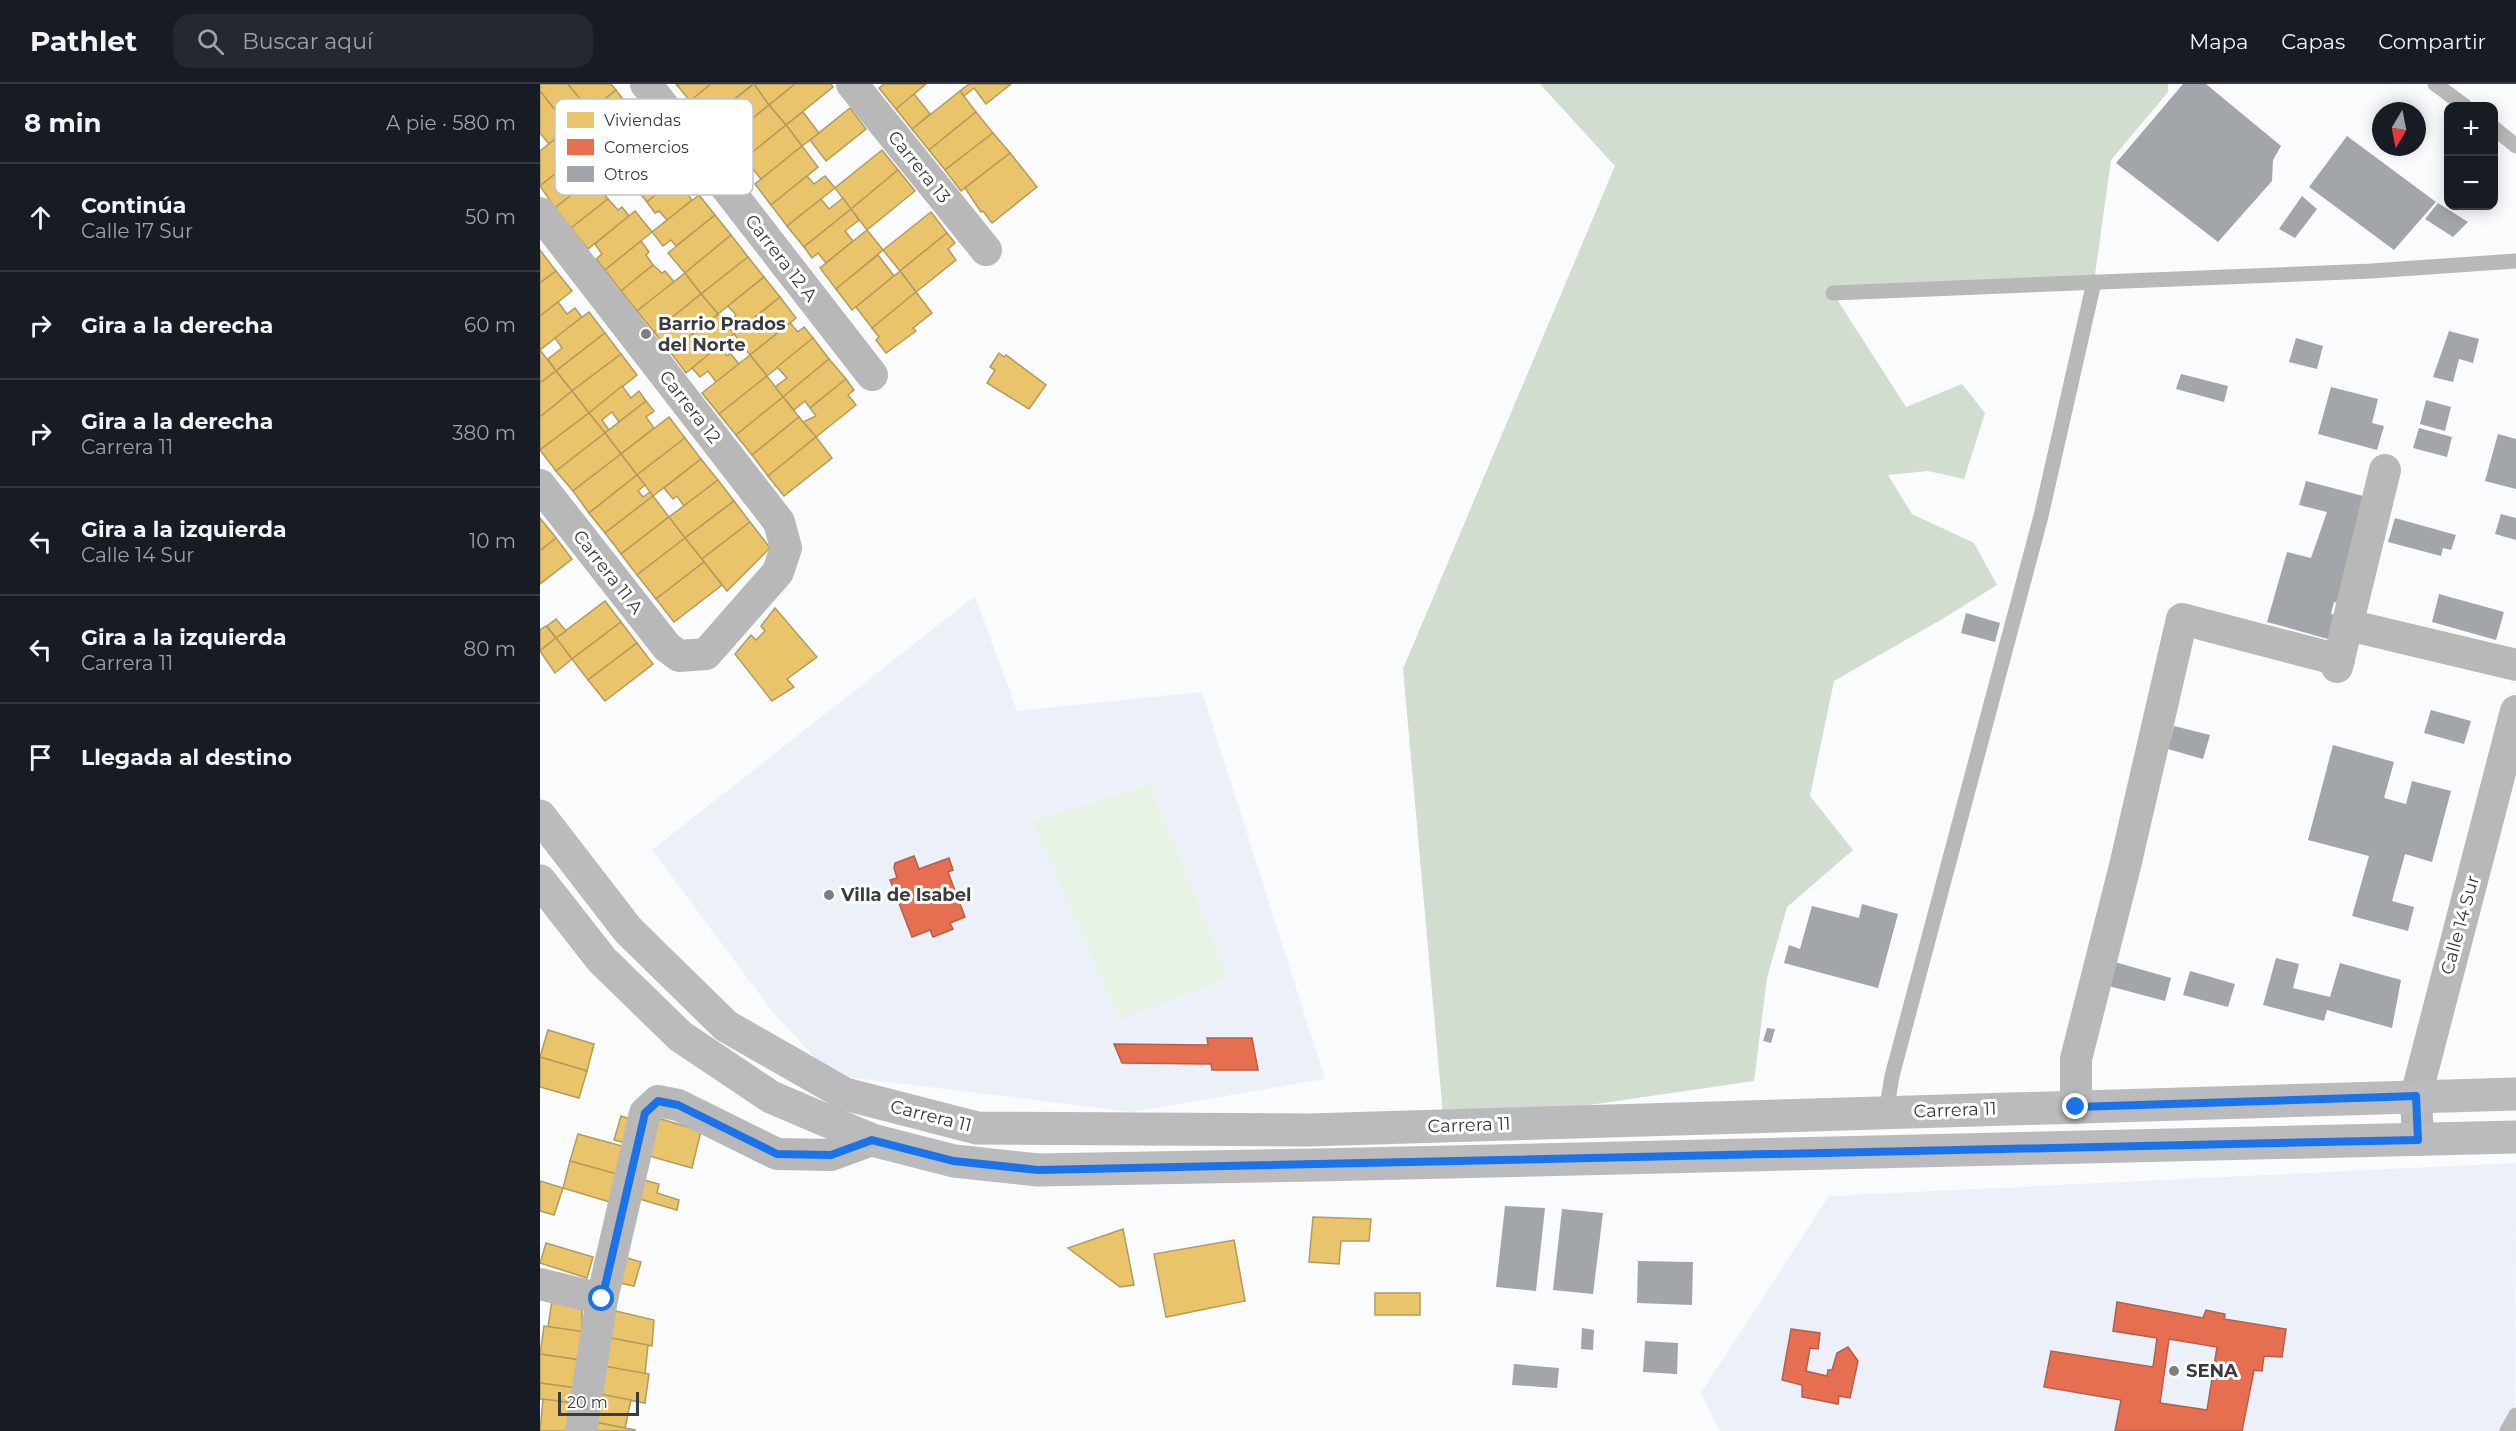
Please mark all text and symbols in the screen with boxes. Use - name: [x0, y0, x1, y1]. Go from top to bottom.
- search box: [173, 14, 593, 68]
- text: Pathlet: [30, 24, 137, 58]
- icon: search: [194, 25, 227, 58]
- text: Buscar aquí: [242, 28, 373, 55]
- text: Mapa: [2189, 29, 2248, 54]
- text: Capas: [2281, 29, 2345, 54]
- text: Compartir: [2378, 29, 2486, 54]
- legend: [555, 99, 753, 195]
- north arrow: [2372, 102, 2426, 156]
- map controls: [2444, 102, 2498, 210]
- button: +: [2444, 102, 2498, 156]
- text: 8 min: [24, 107, 102, 139]
- text: A pie · 580 m: [386, 111, 516, 135]
- text: Viviendas: [604, 111, 681, 130]
- street label: Carrera 13: [883, 126, 955, 208]
- text: Comercios: [604, 138, 689, 157]
- button: −: [2444, 156, 2498, 210]
- text: Otros: [604, 165, 648, 184]
- text: Continúa: [81, 192, 186, 219]
- icon: ahead: [24, 201, 57, 234]
- text: 50 m: [465, 205, 516, 229]
- street label: Carrera 12 A: [740, 210, 822, 306]
- text: Calle 17 Sur: [81, 219, 193, 243]
- icon: right: [24, 309, 57, 342]
- text: Gira a la derecha: [81, 312, 273, 339]
- text: 60 m: [464, 313, 516, 337]
- place label: Barrio Prados del Norte: [658, 313, 786, 356]
- marker: Barrio Prados del Norte: [639, 327, 653, 341]
- street label: Carrera 12: [655, 366, 725, 448]
- text: Gira a la derecha: [81, 408, 273, 435]
- icon: right: [24, 417, 57, 450]
- text: 380 m: [452, 421, 516, 445]
- text: Carrera 11: [81, 435, 173, 459]
- text: Gira a la izquierda: [81, 516, 287, 543]
- icon: left: [24, 525, 57, 558]
- street label: Carrera 11 A: [568, 526, 648, 618]
- text: 10 m: [469, 529, 516, 553]
- text: Calle 14 Sur: [81, 543, 194, 567]
- text: Gira a la izquierda: [81, 624, 287, 651]
- icon: left: [24, 633, 57, 666]
- text: 80 m: [464, 637, 516, 661]
- text: Carrera 11: [81, 651, 173, 675]
- icon: arrive: [24, 741, 57, 774]
- text: Llegada al destino: [81, 744, 292, 771]
- street label: Calle 14 Sur: [2436, 873, 2484, 977]
- place label: Villa de Isabel: [840, 884, 971, 906]
- marker: Villa de Isabel: [822, 888, 836, 902]
- route end: [2062, 1093, 2088, 1119]
- street label: Carrera 11: [888, 1095, 974, 1137]
- street label: Carrera 11: [1913, 1098, 1997, 1122]
- street label: Carrera 11: [1427, 1113, 1511, 1137]
- route start: [588, 1285, 614, 1311]
- place label: SENA: [2186, 1360, 2238, 1382]
- marker: SENA: [2167, 1364, 2181, 1378]
- scale bar: [558, 1389, 639, 1416]
- text: 20 m: [567, 1393, 608, 1412]

